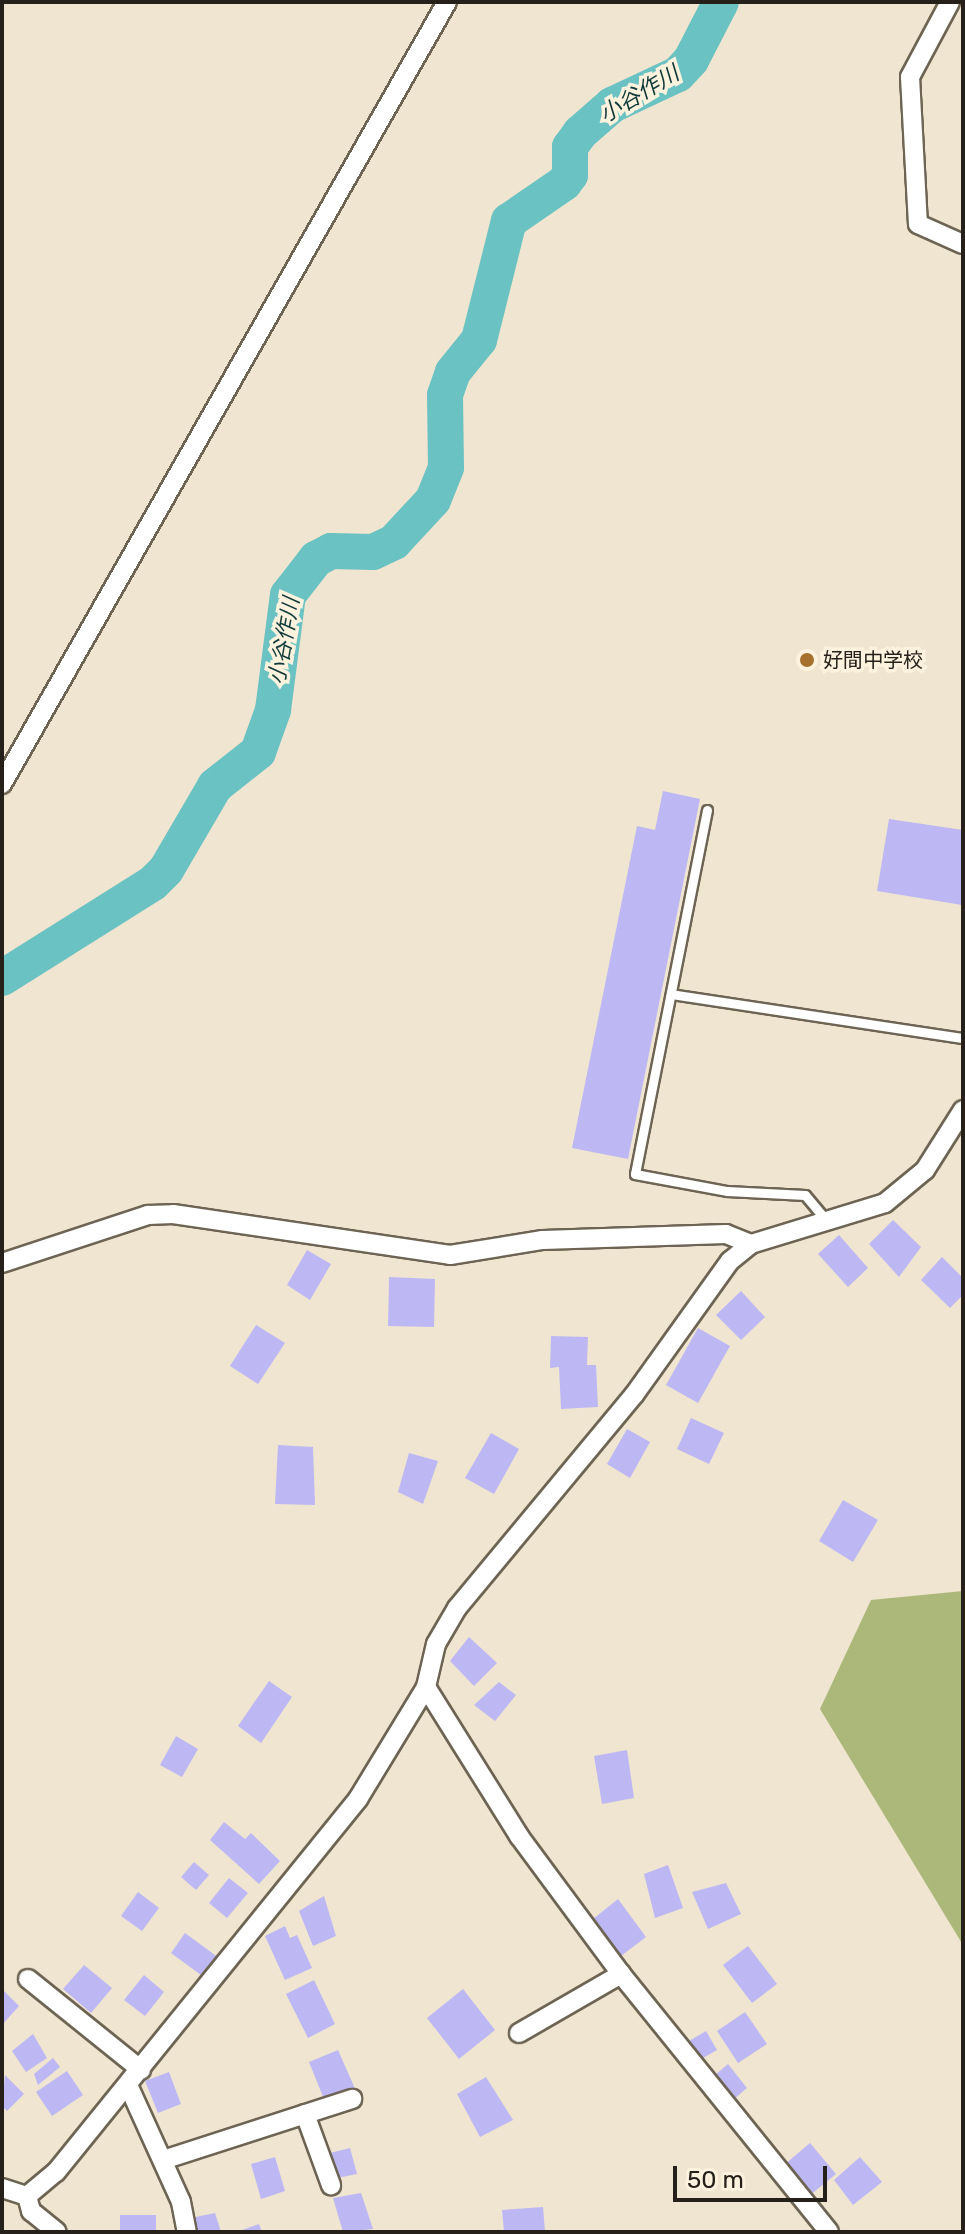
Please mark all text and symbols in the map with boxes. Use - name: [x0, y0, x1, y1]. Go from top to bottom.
- water label: 小谷作川: [594, 60, 684, 128]
- water label: 小谷作川: [263, 595, 305, 687]
- place label: 好間中学校: [823, 648, 923, 672]
- marker: 好間中学校: [798, 651, 816, 669]
- scale bar: [677, 2150, 831, 2200]
- text: 50 m: [687, 2166, 744, 2194]

